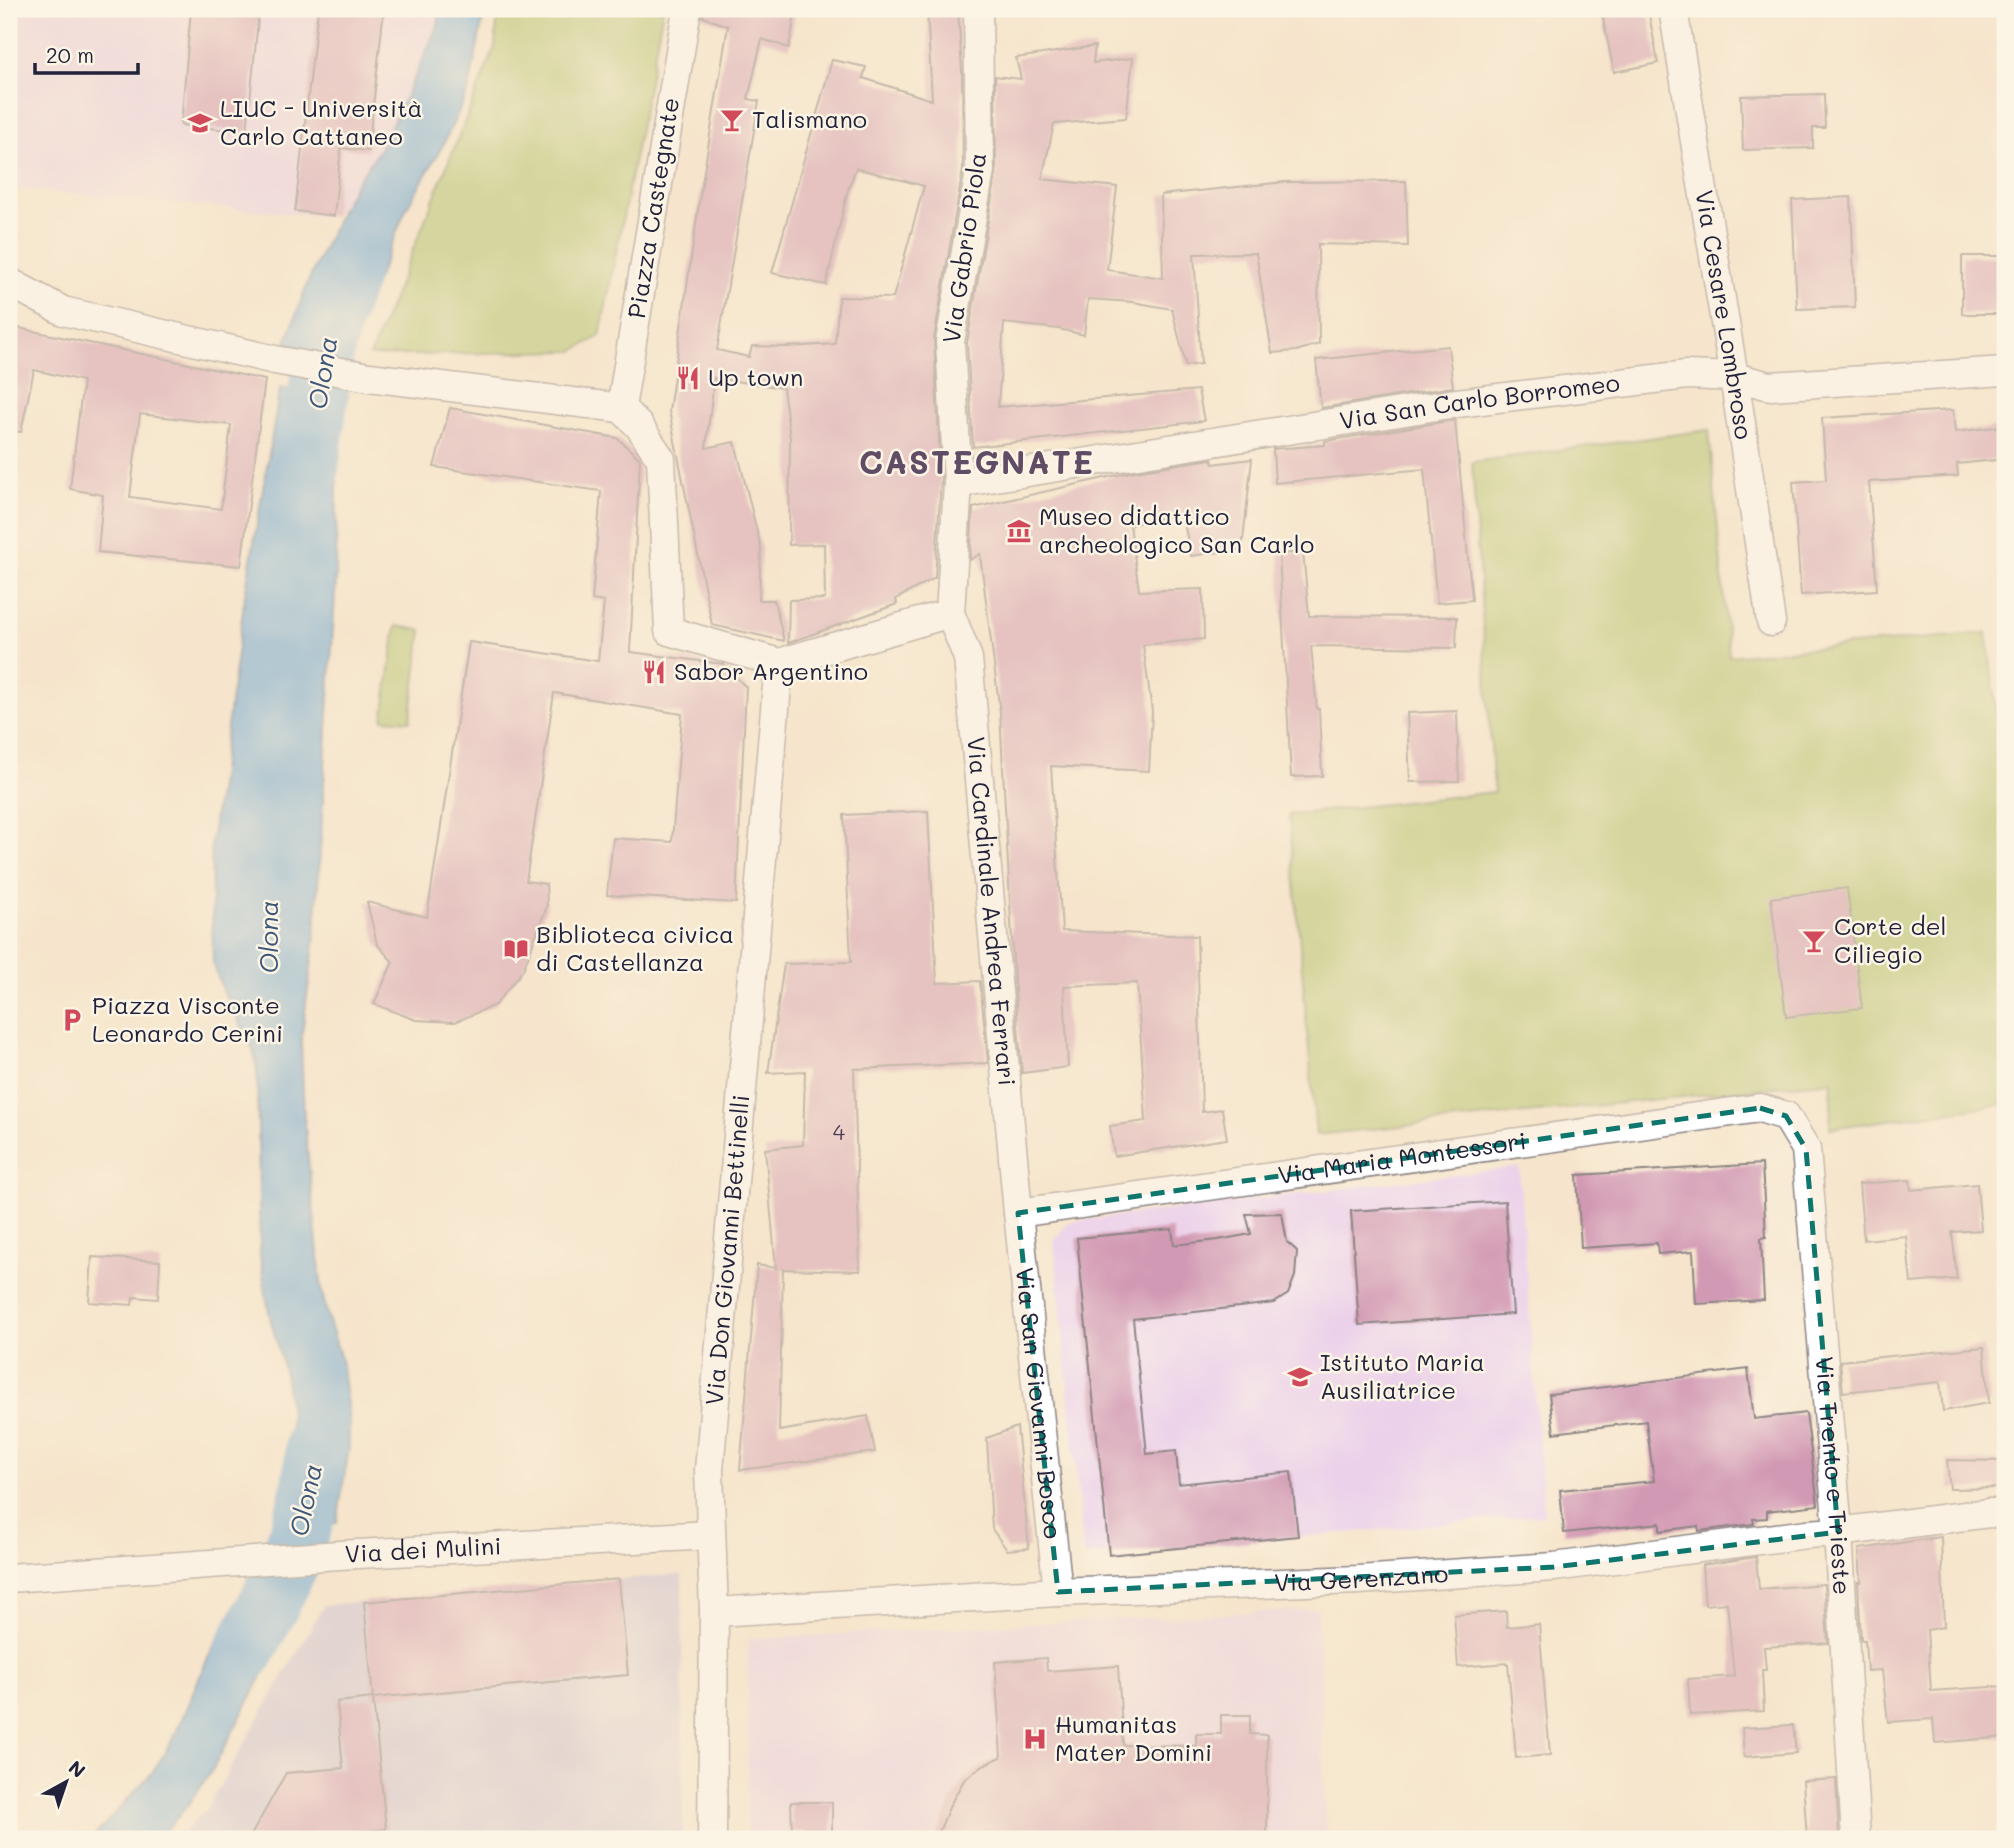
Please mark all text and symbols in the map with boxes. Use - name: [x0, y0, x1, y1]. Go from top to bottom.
- scale bar: [35, 32, 138, 76]
- text: 20 m: [46, 41, 94, 68]
- place label: LIUC - Università Carlo Cattaneo: [220, 92, 423, 151]
- street label: Piazza Castegnate: [620, 95, 685, 320]
- place label: Talismano: [752, 103, 867, 134]
- bar icon: Talismano: [718, 106, 746, 134]
- school or university icon: LIUC - Università Carlo Cattaneo: [186, 109, 214, 137]
- street label: Via Gabrio Piola: [935, 151, 992, 345]
- street label: Via Cesare Lombroso: [1689, 188, 1760, 441]
- water label: Olona: [300, 334, 345, 412]
- place label: Up town: [708, 361, 803, 392]
- restaurant icon: Up town: [674, 364, 702, 392]
- street label: Via San Carlo Borromeo: [1337, 366, 1621, 435]
- district label: CASTEGNATE: [859, 440, 1095, 482]
- place label: Museo didattico archeologico San Carlo: [1039, 500, 1314, 559]
- museum icon: Museo didattico archeologico San Carlo: [1005, 517, 1033, 545]
- place label: Sabor Argentino: [674, 655, 868, 686]
- restaurant icon: Sabor Argentino: [640, 658, 668, 686]
- street label: Via Cardinale Andrea Ferrari: [961, 735, 1023, 1087]
- water label: Olona: [251, 900, 285, 974]
- place label: Corte del Ciliegio: [1834, 910, 1947, 969]
- place label: Biblioteca civica di Castellanza: [536, 918, 734, 977]
- bar icon: Corte del Ciliegio: [1800, 927, 1828, 955]
- library icon: Biblioteca civica di Castellanza: [502, 935, 530, 963]
- place label: Piazza Visconte Leonardo Cerini: [92, 989, 283, 1048]
- parking icon: Piazza Visconte Leonardo Cerini: [58, 1006, 86, 1034]
- street label: Via Don Giovanni Bettinelli: [698, 1093, 756, 1406]
- house number: 4: [833, 1118, 846, 1145]
- street label: Via Maria Montessori: [1276, 1124, 1528, 1190]
- street label: Via San Giovanni Bosco: [1010, 1266, 1069, 1540]
- place label: Istituto Maria Ausiliatrice: [1320, 1346, 1485, 1405]
- street label: Via Trento e Trieste: [1809, 1355, 1859, 1596]
- school or university icon: Istituto Maria Ausiliatrice: [1286, 1363, 1314, 1391]
- water label: Olona: [281, 1460, 329, 1539]
- street label: Via dei Mulini: [344, 1529, 502, 1569]
- street label: Via Gerenzano: [1273, 1557, 1449, 1597]
- place label: Humanitas Mater Domini: [1055, 1708, 1212, 1767]
- hospital icon: Humanitas Mater Domini: [1021, 1725, 1049, 1753]
- north arrow: [32, 1746, 102, 1816]
- text: N: [64, 1754, 91, 1783]

